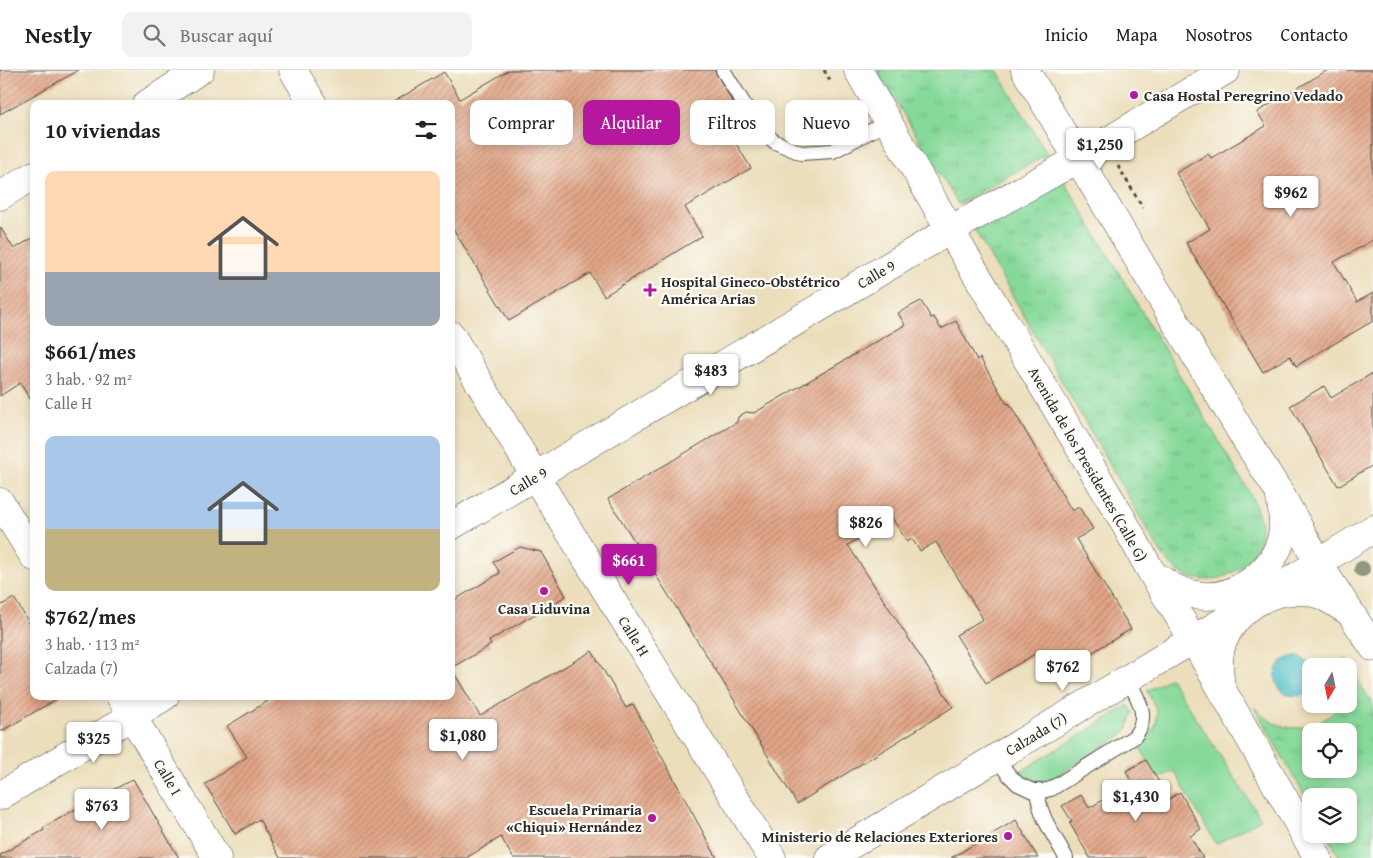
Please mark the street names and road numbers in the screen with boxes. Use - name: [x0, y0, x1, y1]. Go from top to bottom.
- street label: Calle 9: [853, 254, 899, 294]
- street label: Avenida de los Presidentes (Calle G): [1023, 363, 1153, 565]
- street label: Calle 9: [505, 461, 551, 501]
- street label: Calle H: [613, 612, 655, 660]
- street label: Calzada (7): [1001, 707, 1071, 761]
- street label: Calle I: [149, 755, 187, 799]

